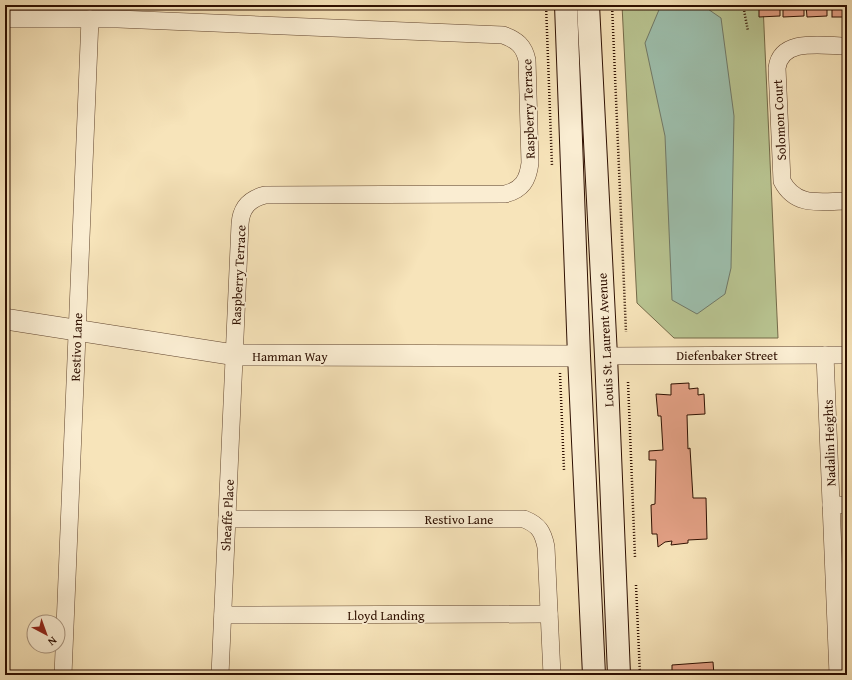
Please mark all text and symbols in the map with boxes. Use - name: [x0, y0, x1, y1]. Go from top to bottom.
- street label: Raspberry Terrace: [517, 59, 540, 159]
- street label: Solomon Court: [768, 78, 791, 161]
- street label: Raspberry Terrace: [226, 225, 251, 326]
- street label: Louis St. Laurent Avenue: [593, 273, 618, 407]
- street label: Restivo Lane: [66, 312, 87, 382]
- street label: Diefenbaker Street: [676, 346, 778, 365]
- street label: Hamman Way: [252, 347, 328, 366]
- street label: Nadalin Heights: [818, 399, 841, 487]
- street label: Sheaffe Place: [216, 479, 239, 551]
- street label: Restivo Lane: [425, 510, 493, 529]
- street label: Lloyd Landing: [347, 606, 425, 625]
- north arrow: [26, 614, 66, 654]
- text: N: [44, 633, 61, 650]

